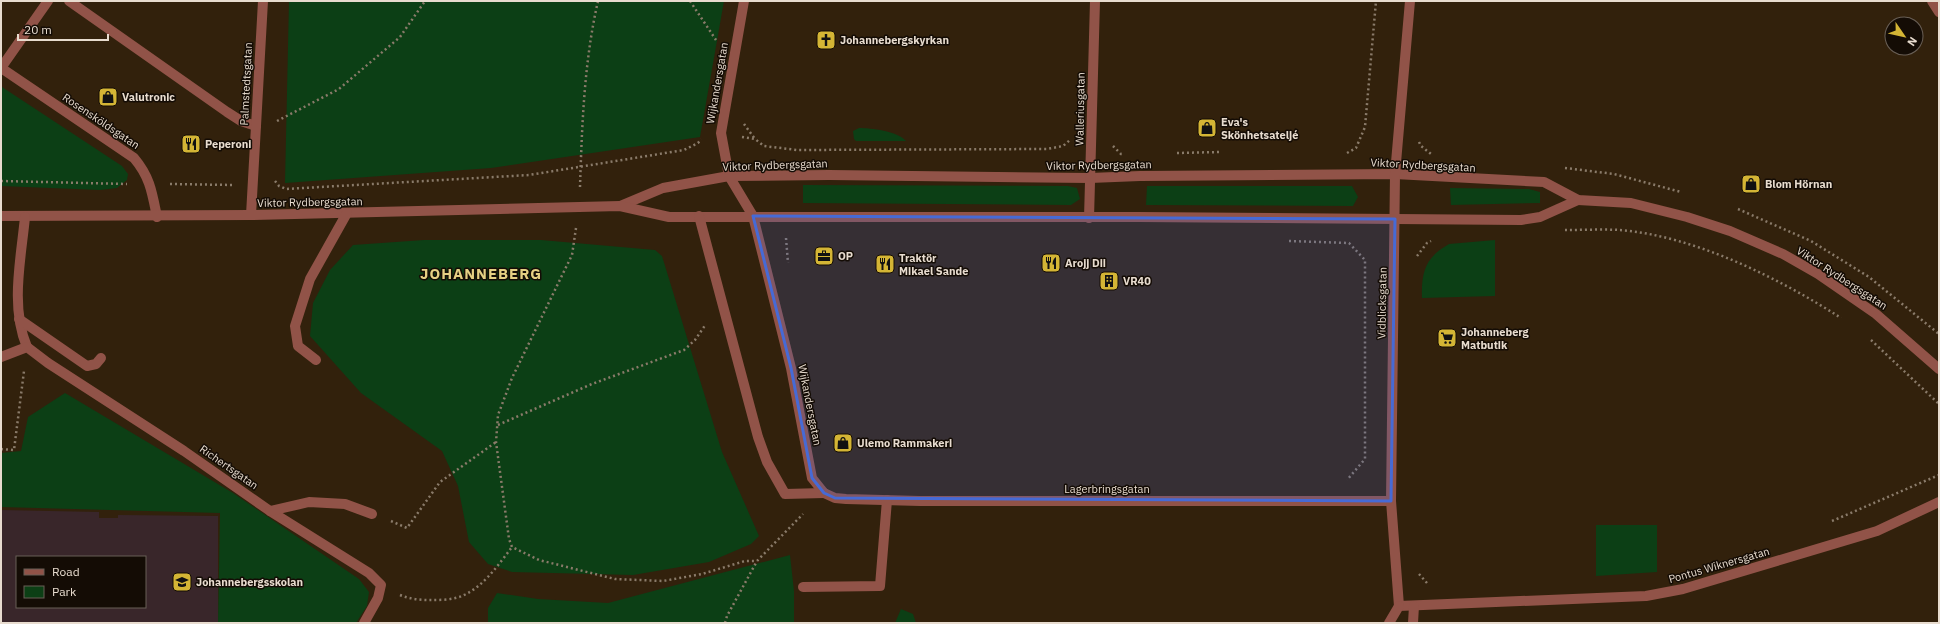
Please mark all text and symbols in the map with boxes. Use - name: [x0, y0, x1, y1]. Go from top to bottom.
- scale bar: [18, 16, 108, 42]
- north arrow: [1884, 16, 1924, 56]
- text: 20 m: [24, 22, 52, 37]
- church icon: Johannebergskyrkan: [815, 29, 837, 51]
- place label: Johannebergskyrkan: [840, 33, 949, 47]
- text: N: [1904, 34, 1920, 49]
- street label: Wijkandersgatan: [703, 41, 731, 125]
- street label: Palmstedtsgatan: [237, 42, 255, 126]
- street label: Walleriusgatan: [1072, 72, 1088, 146]
- shop icon: Valutronic: [97, 86, 119, 108]
- street label: Rosensköldsgatan: [60, 90, 142, 152]
- place label: Valutronic: [122, 90, 175, 104]
- place label: Eva's Skönhetsateljé: [1221, 115, 1298, 142]
- shop icon: Eva's Skönhetsateljé: [1196, 117, 1218, 139]
- restaurant icon: Peperoni: [180, 133, 202, 155]
- place label: Peperoni: [205, 137, 251, 151]
- street label: Viktor Rydbergsgatan: [1370, 155, 1476, 175]
- street label: Viktor Rydbergsgatan: [722, 156, 828, 174]
- street label: Viktor Rydbergsgatan: [1046, 157, 1152, 173]
- shop icon: Blom Hörnan: [1740, 173, 1762, 195]
- place label: Blom Hörnan: [1765, 177, 1832, 191]
- street label: Viktor Rydbergsgatan: [257, 194, 363, 210]
- street label: Viktor Rydbergsgatan: [1794, 243, 1890, 313]
- office icon: OP: [813, 245, 835, 267]
- place label: OP: [838, 249, 853, 263]
- place label: Traktör Mikael Sande: [899, 251, 968, 278]
- restaurant icon: Arojj Dii: [1040, 252, 1062, 274]
- restaurant icon: Traktör Mikael Sande: [874, 253, 896, 275]
- place label: Arojj Dii: [1065, 256, 1106, 270]
- district label: JOHANNEBERG: [420, 264, 542, 283]
- street label: Vidblicksgatan: [1374, 267, 1390, 339]
- building icon: VR40: [1098, 270, 1120, 292]
- place label: VR40: [1123, 274, 1151, 288]
- place label: Johanneberg Matbutik: [1461, 325, 1530, 352]
- supermarket icon: Johanneberg Matbutik: [1436, 327, 1458, 349]
- street label: Wijkandersgatan: [795, 363, 825, 447]
- shop icon: Ulemo Rammakeri: [832, 432, 854, 454]
- place label: Ulemo Rammakeri: [857, 436, 952, 450]
- street label: Richertsgatan: [197, 442, 261, 492]
- street label: Lagerbringsgatan: [1064, 482, 1150, 496]
- street label: Pontus Wiknersgatan: [1667, 544, 1771, 586]
- legend: [16, 556, 146, 608]
- text: Road: [52, 564, 80, 579]
- school or university icon: Johannebergsskolan: [171, 571, 193, 593]
- place label: Johannebergsskolan: [196, 575, 303, 589]
- text: Park: [52, 584, 77, 599]

